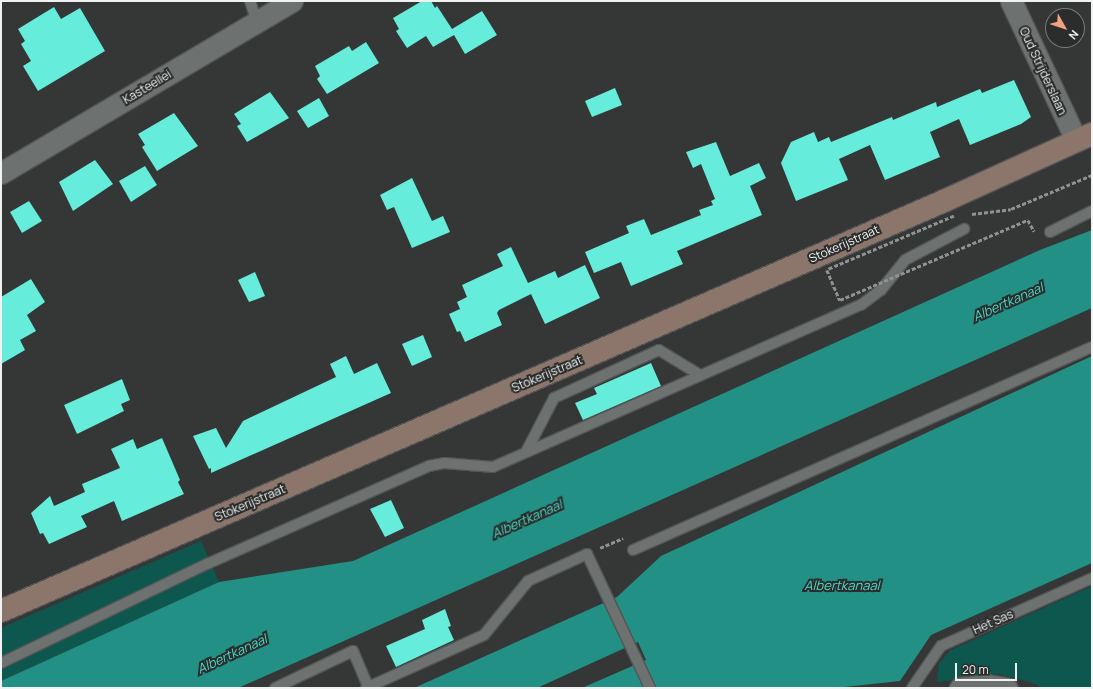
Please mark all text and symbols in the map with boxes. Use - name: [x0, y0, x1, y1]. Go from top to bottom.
- north arrow: [1045, 8, 1085, 48]
- street label: Oud Strijderslaan: [1016, 25, 1070, 117]
- text: N: [1066, 27, 1082, 43]
- street label: Kasteellei: [120, 67, 174, 107]
- street label: Stokerijstraat: [807, 222, 881, 266]
- water label: Albertkanaal: [970, 280, 1046, 324]
- street label: Stokerijstraat: [509, 353, 585, 395]
- street label: Stokerijstraat: [212, 482, 288, 524]
- water label: Albertkanaal: [489, 497, 565, 541]
- water label: Albertkanaal: [804, 577, 880, 593]
- street label: Het Sas: [971, 607, 1015, 637]
- water label: Albertkanaal: [195, 631, 269, 677]
- scale bar: [957, 655, 1019, 681]
- text: 20 m: [962, 661, 989, 678]

